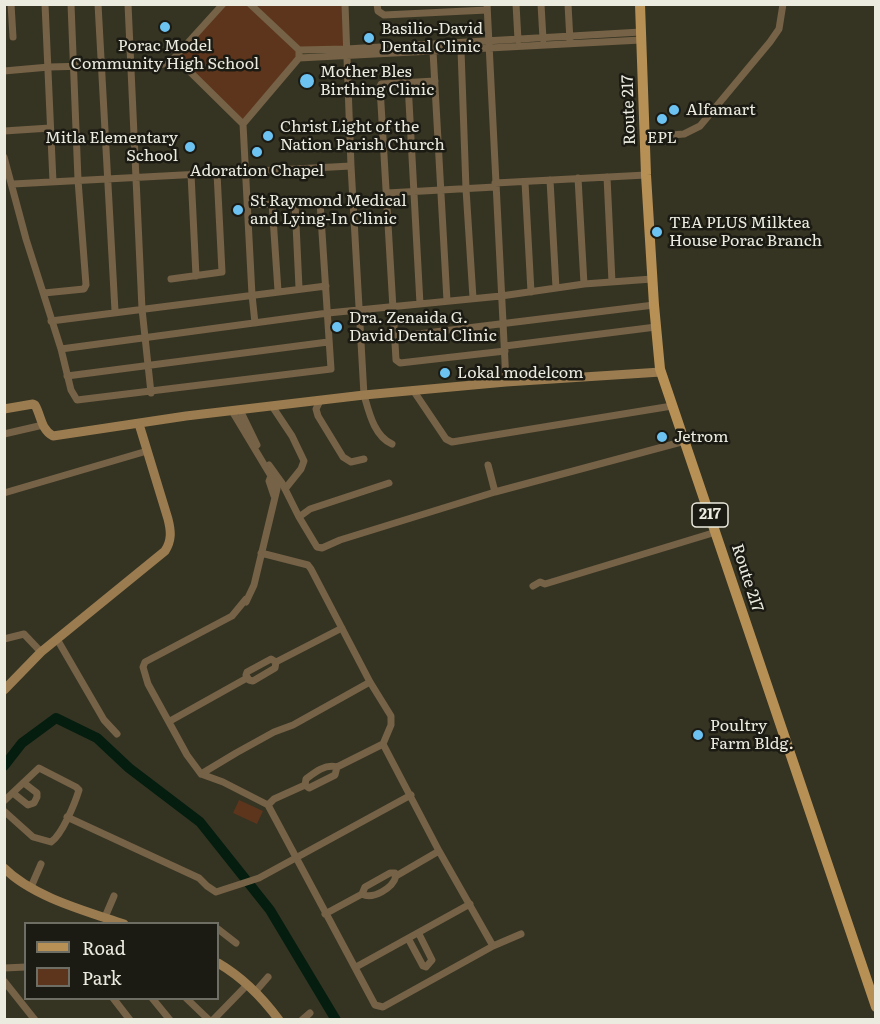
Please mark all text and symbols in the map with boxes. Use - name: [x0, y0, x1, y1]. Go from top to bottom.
- place label: Basilio-David Dental Clinic: [381, 19, 483, 57]
- marker: Porac Model Community High School: [158, 20, 172, 34]
- marker: Basilio-David Dental Clinic: [362, 31, 376, 45]
- place label: Porac Model Community High School: [71, 36, 259, 74]
- place label: Mother Bles Birthing Clinic: [320, 62, 434, 100]
- marker: Mother Bles Birthing Clinic: [298, 72, 316, 90]
- street label: Route 217: [618, 75, 640, 145]
- place label: Alfamart: [686, 100, 756, 120]
- marker: Alfamart: [667, 103, 681, 117]
- marker: EPL: [655, 112, 669, 126]
- place label: Christ Light of the Nation Parish Church: [280, 117, 445, 155]
- place label: Mitla Elementary School: [45, 128, 178, 166]
- place label: EPL: [647, 128, 677, 148]
- marker: Christ Light of the Nation Parish Church: [261, 129, 275, 143]
- marker: Mitla Elementary School: [183, 140, 197, 154]
- marker: Adoration Chapel: [250, 145, 264, 159]
- place label: Adoration Chapel: [190, 161, 324, 181]
- place label: St Raymond Medical and Lying-In Clinic: [250, 191, 407, 229]
- marker: St Raymond Medical and Lying-In Clinic: [231, 203, 245, 217]
- place label: TEA PLUS Milktea House Porac Branch: [669, 213, 822, 251]
- marker: TEA PLUS Milktea House Porac Branch: [650, 225, 664, 239]
- place label: Dra. Zenaida G. David Dental Clinic: [349, 308, 497, 346]
- marker: Dra. Zenaida G. David Dental Clinic: [330, 320, 344, 334]
- place label: Lokal modelcom: [457, 363, 584, 383]
- marker: Lokal modelcom: [438, 366, 452, 380]
- place label: Jetrom: [674, 427, 729, 447]
- marker: Jetrom: [655, 430, 669, 444]
- road number: 217: [692, 503, 728, 527]
- street label: Route 217: [727, 542, 767, 614]
- place label: Poultry Farm Bldg.: [710, 716, 794, 754]
- marker: Poultry Farm Bldg.: [691, 728, 705, 742]
- legend: [24, 922, 219, 1000]
- text: Road: [82, 934, 126, 961]
- text: Park: [82, 964, 121, 991]

